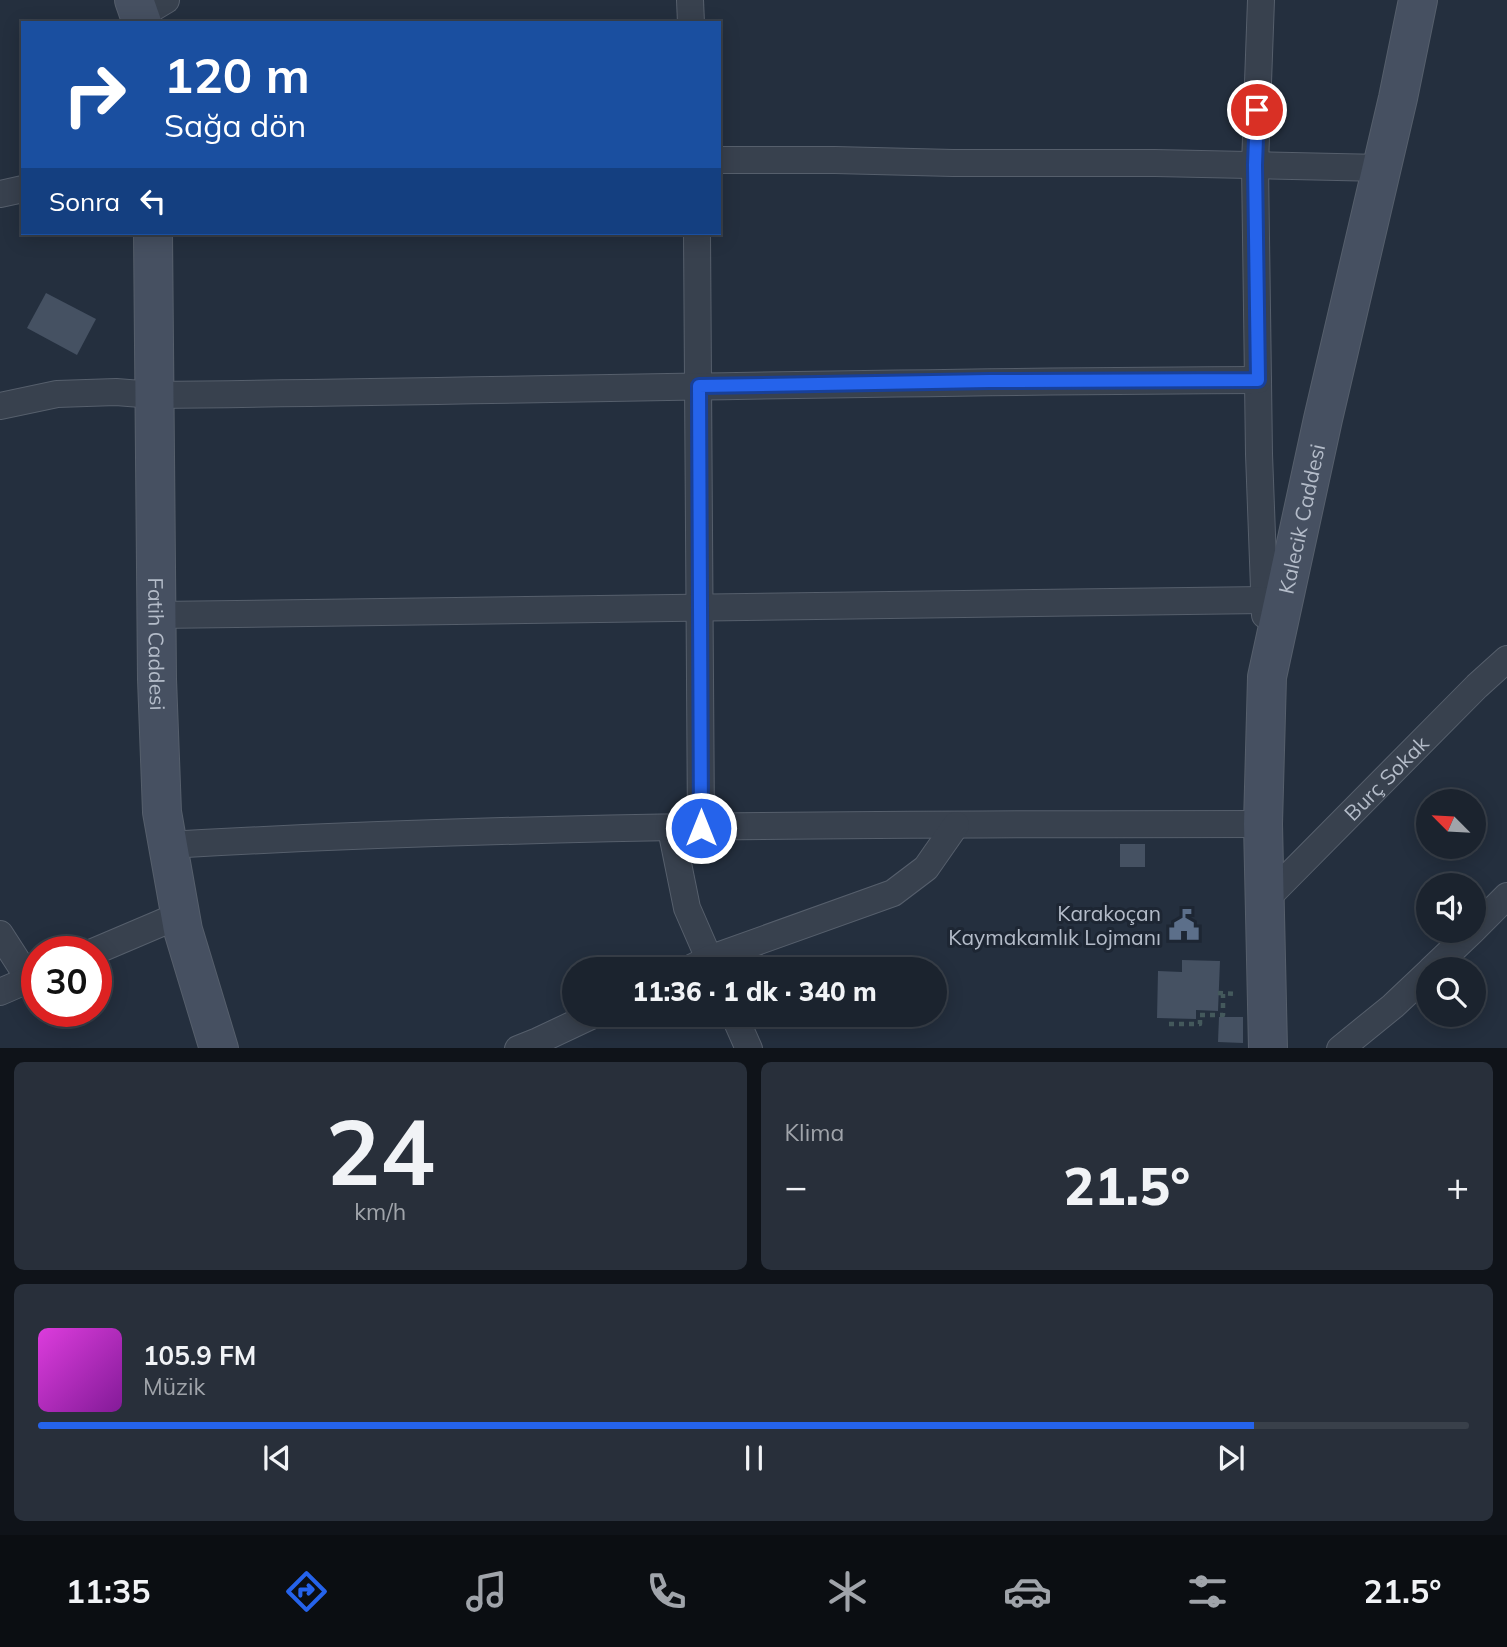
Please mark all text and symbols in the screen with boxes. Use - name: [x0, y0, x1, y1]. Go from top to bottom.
- text: 120 m: [164, 44, 310, 105]
- icon: right: [49, 49, 140, 140]
- pin: [1227, 80, 1287, 140]
- icon: arrive: [1238, 91, 1276, 129]
- text: Sağa dön: [164, 105, 306, 145]
- icon: left: [134, 182, 172, 220]
- text: Sonra: [49, 185, 120, 218]
- street label: Kalecik Caddesi: [1272, 441, 1330, 596]
- street label: Fatih Caddesi: [143, 577, 171, 711]
- street label: Burç Sokak: [1338, 730, 1434, 826]
- north arrow: [1416, 789, 1486, 859]
- map controls: [1416, 789, 1486, 1027]
- position arrow: [664, 791, 738, 865]
- button: sound: [1416, 873, 1486, 943]
- place label: Karakoçan Kaymakamlık Lojmanı: [948, 900, 1161, 950]
- public building icon: Karakoçan Kaymakamlık Lojmanı: [1167, 908, 1201, 942]
- speed limit sign: 30: [21, 936, 112, 1027]
- button: search: [1416, 957, 1486, 1027]
- text: 11:36 · 1 dk · 340 m: [632, 975, 877, 1008]
- text: 24: [326, 1094, 435, 1208]
- text: Klima: [785, 1118, 844, 1147]
- text: 21.5°: [1063, 1153, 1190, 1218]
- text: −: [785, 1162, 807, 1210]
- text: +: [1446, 1162, 1469, 1210]
- text: km/h: [354, 1197, 406, 1226]
- text: 105.9 FM: [143, 1339, 256, 1372]
- text: Müzik: [143, 1372, 205, 1401]
- icon: previous: [258, 1439, 296, 1477]
- icon: pause: [735, 1439, 773, 1477]
- icon: next: [1212, 1439, 1250, 1477]
- icon: directions: [282, 1567, 331, 1616]
- icon: music: [462, 1567, 511, 1616]
- icon: phone: [642, 1567, 691, 1616]
- icon: climate: [823, 1567, 872, 1616]
- icon: car: [1003, 1567, 1052, 1616]
- icon: filters: [1183, 1567, 1232, 1616]
- text: 11:35: [66, 1571, 150, 1611]
- text: 21.5°: [1364, 1571, 1441, 1611]

